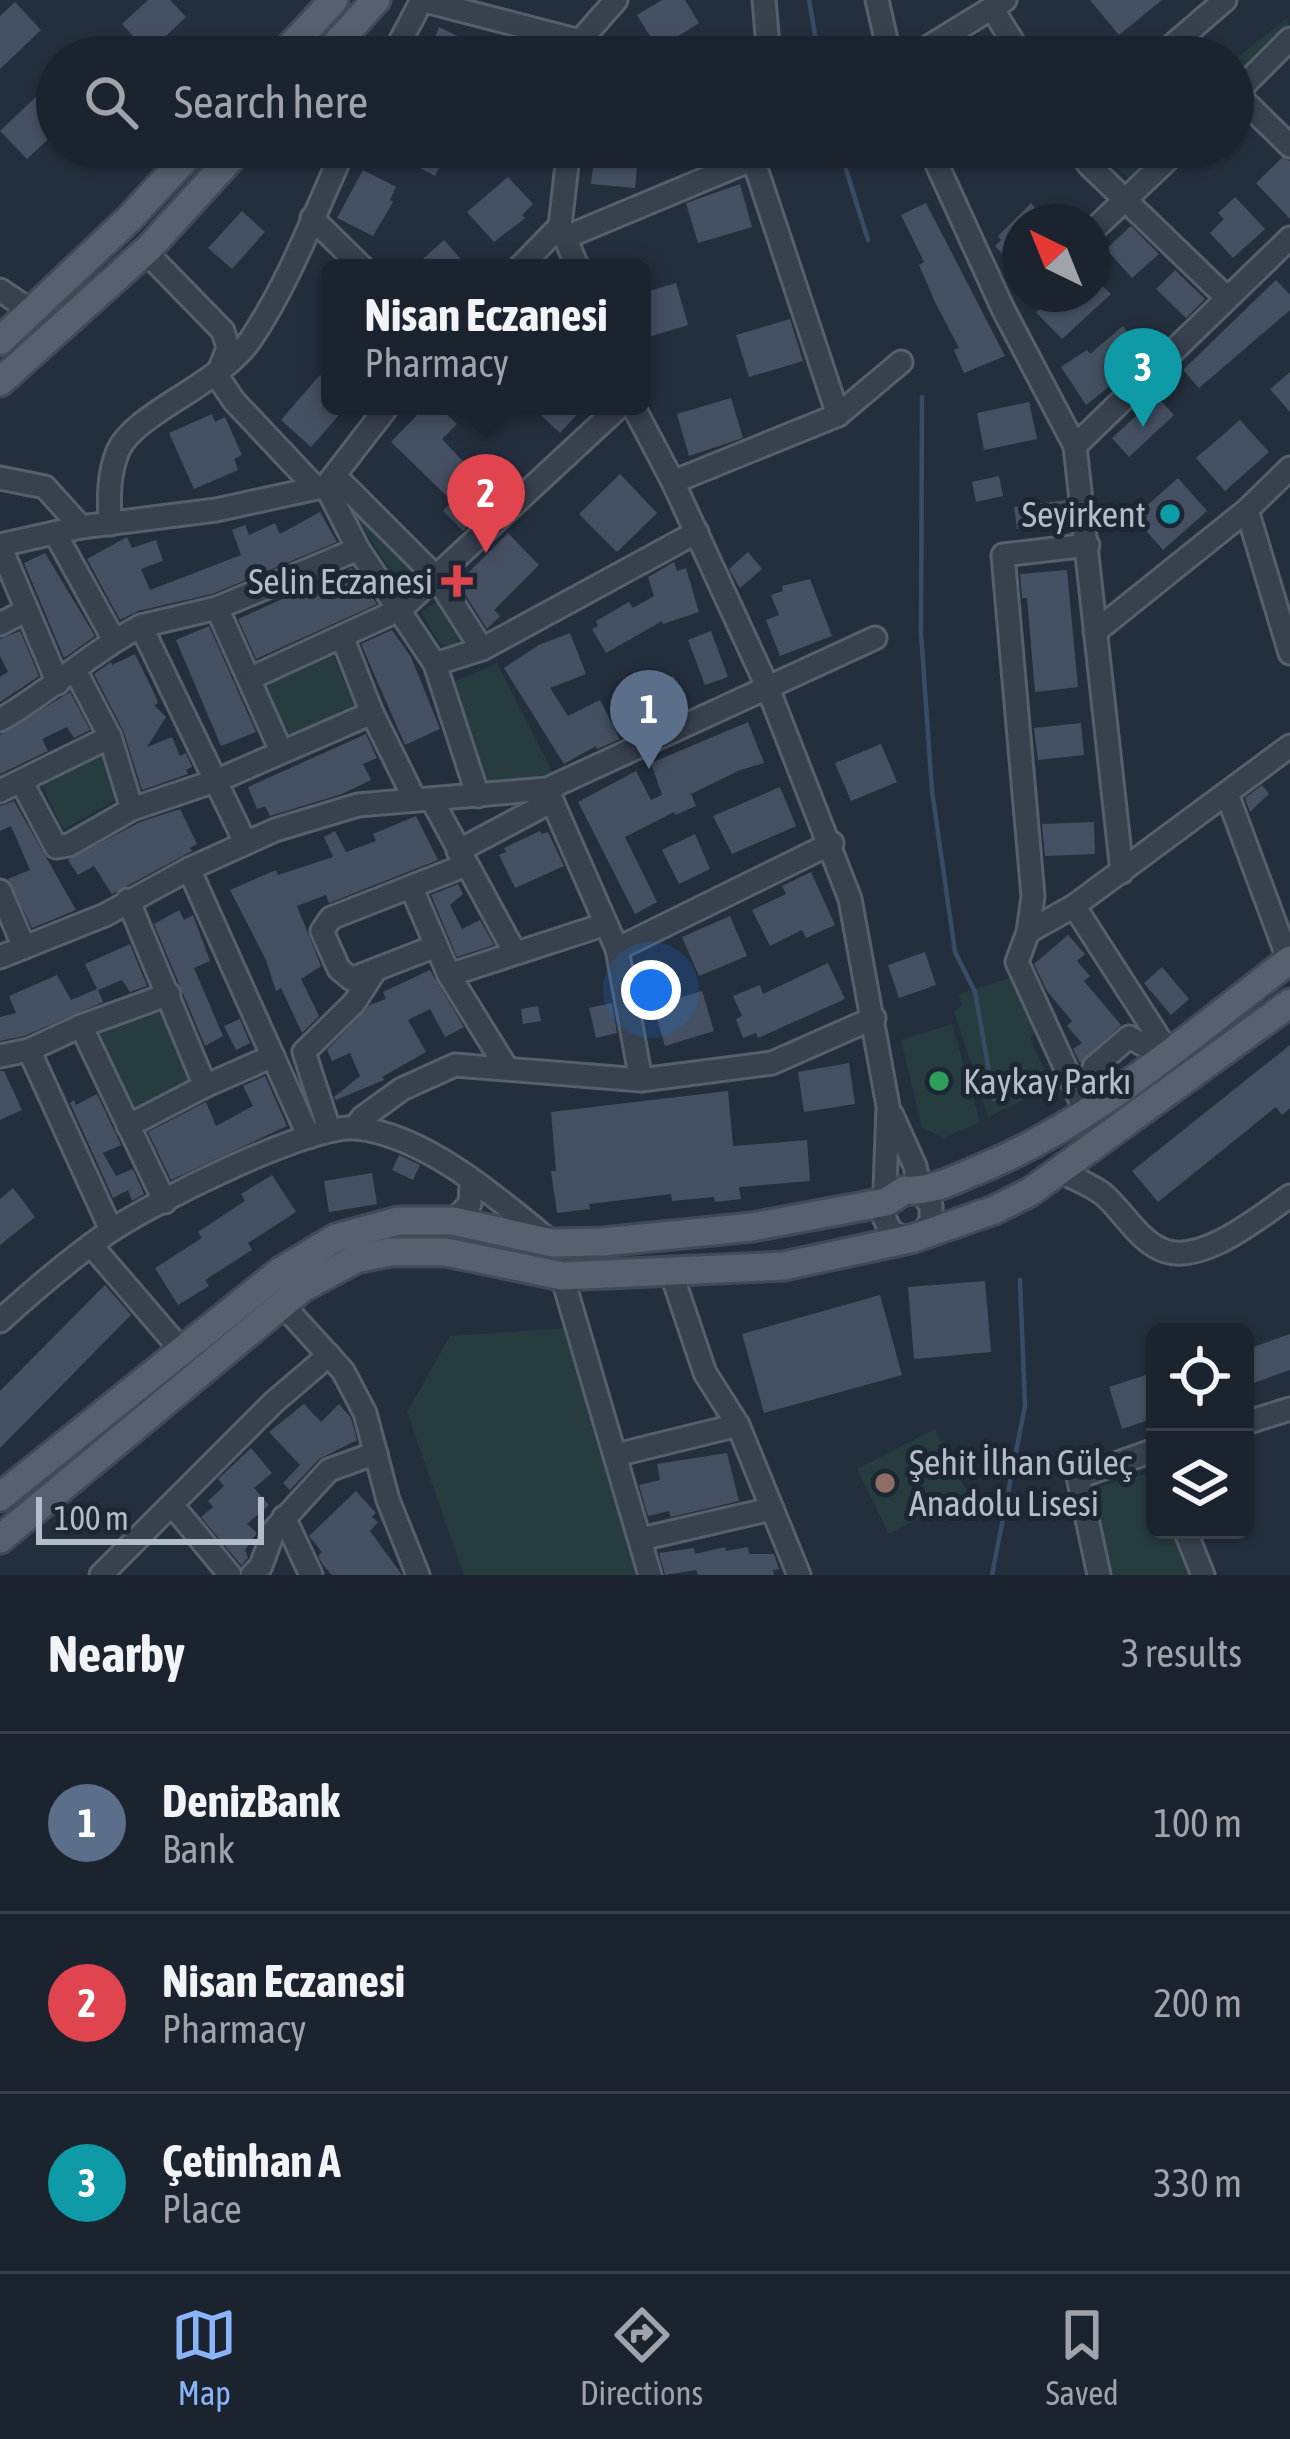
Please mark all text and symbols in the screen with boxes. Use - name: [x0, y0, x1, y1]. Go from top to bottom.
- search box: [36, 36, 1254, 168]
- icon: search: [78, 69, 144, 135]
- text: Search here: [174, 76, 368, 128]
- north arrow: [1002, 204, 1110, 312]
- popup: [321, 259, 651, 415]
- text: Nisan Eczanesi: [364, 289, 608, 341]
- pin: 3: [1104, 328, 1182, 427]
- text: Pharmacy: [364, 341, 509, 385]
- pin: 2: [447, 454, 525, 553]
- place label: Seyirkent: [1022, 493, 1146, 535]
- marker: Seyirkent: [1157, 501, 1183, 527]
- place label: Selin Eczanesi: [248, 560, 433, 602]
- marker: Selin Eczanesi: [444, 568, 470, 594]
- pin: 1: [610, 670, 688, 769]
- your location: [621, 960, 681, 1020]
- place label: Kaykay Parkı: [963, 1060, 1131, 1102]
- marker: Kaykay Parkı: [926, 1068, 952, 1094]
- map controls: [1146, 1323, 1254, 1539]
- button: locate: [1146, 1323, 1254, 1431]
- button: layers: [1146, 1431, 1254, 1539]
- place label: Şehit İlhan Güleç Anadolu Lisesi: [909, 1441, 1133, 1524]
- marker: Şehit İlhan Güleç Anadolu Lisesi: [872, 1470, 898, 1496]
- scale bar: [36, 1491, 264, 1544]
- text: 100 m: [54, 1499, 129, 1537]
- text: Nearby: [48, 1624, 185, 1683]
- text: 3 results: [1121, 1631, 1242, 1675]
- text: DenizBank: [162, 1775, 340, 1827]
- text: 1: [78, 1801, 96, 1845]
- text: 100 m: [1154, 1801, 1242, 1845]
- text: Bank: [162, 1827, 235, 1871]
- text: Nisan Eczanesi: [162, 1955, 405, 2007]
- text: 2: [78, 1981, 96, 2025]
- text: 200 m: [1154, 1981, 1242, 2025]
- text: Pharmacy: [162, 2007, 306, 2051]
- text: Çetinhan A: [162, 2135, 341, 2187]
- text: 3: [78, 2161, 96, 2205]
- text: 330 m: [1154, 2161, 1242, 2205]
- text: Place: [162, 2187, 242, 2231]
- tab: Map: [171, 2302, 237, 2412]
- tab: Directions: [580, 2302, 703, 2412]
- tab: Saved: [1046, 2302, 1119, 2412]

